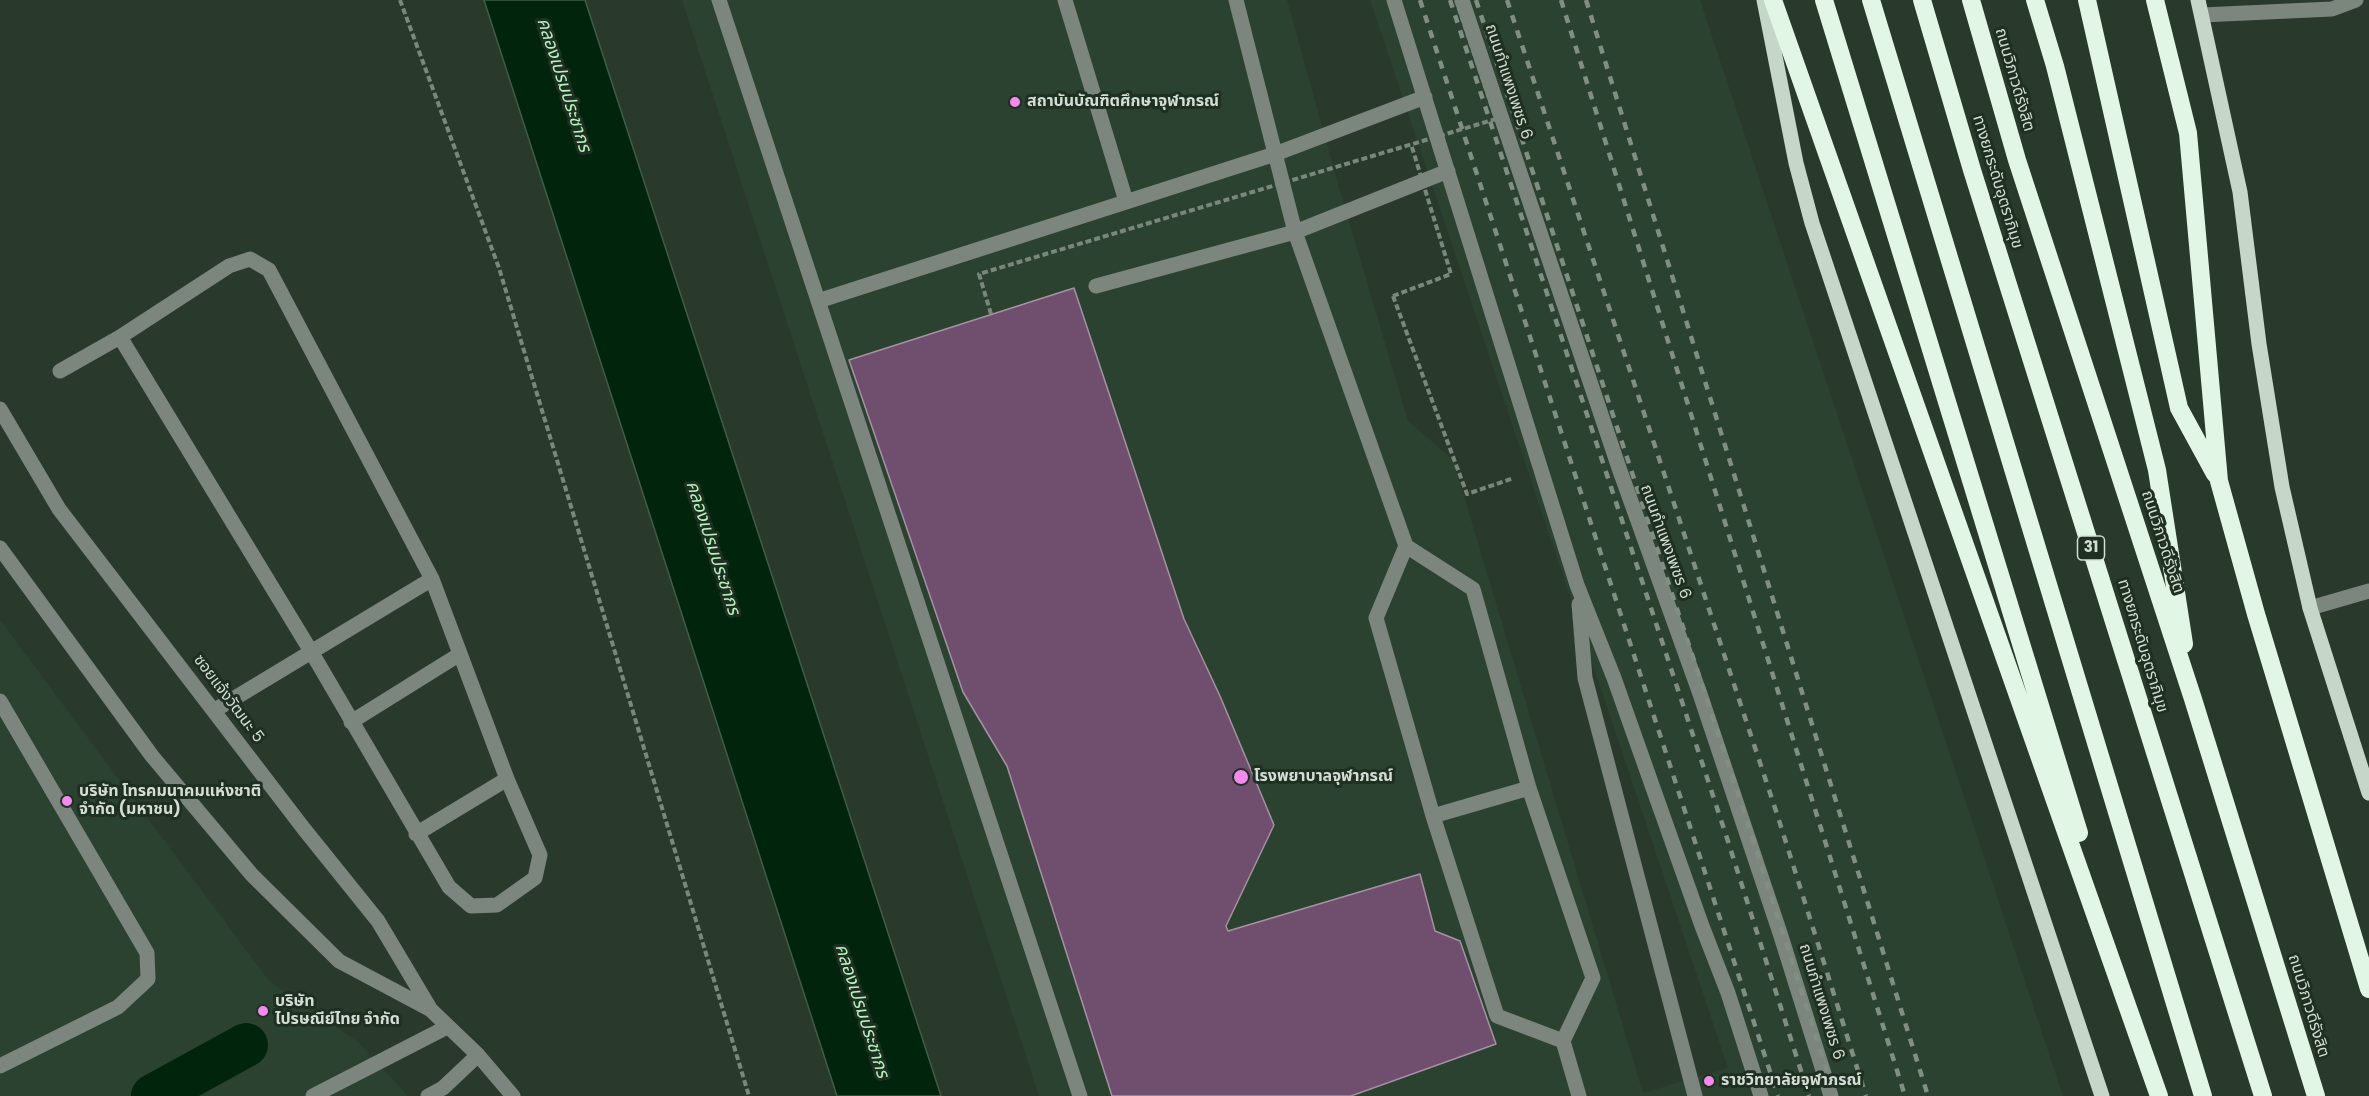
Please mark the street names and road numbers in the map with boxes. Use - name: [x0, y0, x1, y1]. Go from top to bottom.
- street label: ถนนกำแพงเพชร 6: [1480, 22, 1536, 142]
- street label: ถนนวิภาวดีรังสิต: [1990, 26, 2038, 134]
- street label: ทางยกระดับอุตราภิมุข: [1968, 113, 2026, 251]
- street label: ถนนกำแพงเพชร 6: [1635, 482, 1695, 602]
- street label: ถนนวิภาวดีรังสิต: [2136, 488, 2188, 596]
- road number: 31: [2078, 536, 2104, 560]
- street label: ทางยกระดับอุตราภิมุข: [2113, 577, 2171, 715]
- street label: ซอยแจ้งวัฒนะ 5: [189, 651, 267, 747]
- street label: ถนนกำแพงเพชร 6: [1794, 942, 1848, 1062]
- street label: ถนนวิภาวดีรังสิต: [2283, 952, 2333, 1060]

